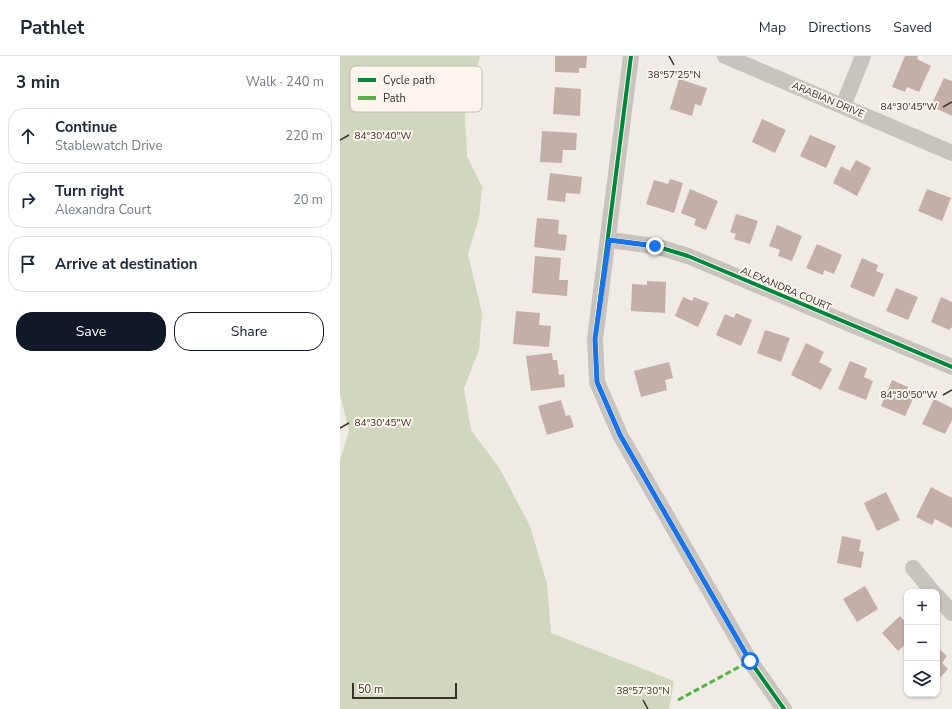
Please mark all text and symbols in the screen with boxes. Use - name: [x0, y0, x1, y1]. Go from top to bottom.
- text: Pathlet: [20, 15, 84, 41]
- text: Map: [759, 18, 786, 37]
- text: Directions: [808, 18, 871, 37]
- text: Saved: [893, 18, 932, 37]
- legend: [350, 66, 482, 112]
- text: 38°57'25"N: [647, 68, 701, 82]
- text: 3 min: [16, 71, 60, 94]
- text: Walk · 240 m: [246, 73, 324, 91]
- text: Cycle path: [383, 73, 435, 88]
- street label: ARABIAN DRIVE: [790, 78, 866, 122]
- text: Path: [383, 91, 406, 106]
- text: 84°30'45"W: [881, 100, 937, 114]
- text: Continue: [55, 117, 117, 137]
- icon: ahead: [17, 125, 39, 147]
- text: 220 m: [285, 127, 323, 145]
- text: 84°30'40"W: [355, 129, 411, 143]
- text: Stablewatch Drive: [55, 137, 162, 155]
- text: Turn right: [55, 181, 124, 201]
- icon: right: [17, 189, 39, 211]
- text: 20 m: [293, 191, 323, 209]
- text: Alexandra Court: [55, 201, 151, 219]
- route end: [646, 237, 664, 255]
- icon: arrive: [17, 253, 39, 275]
- text: Arrive at destination: [55, 254, 198, 274]
- street label: ALEXANDRA COURT: [738, 264, 834, 314]
- button: Save: [16, 312, 166, 351]
- button: Share: [174, 312, 324, 351]
- text: 84°30'50"W: [881, 388, 937, 402]
- text: 84°30'45"W: [355, 416, 411, 430]
- map controls: [904, 589, 940, 697]
- button: +: [904, 589, 940, 625]
- button: −: [904, 625, 940, 661]
- route start: [741, 652, 759, 670]
- button: layers: [904, 661, 940, 697]
- scale bar: [352, 681, 457, 700]
- text: 50 m: [358, 682, 383, 697]
- text: 38°57'30"N: [616, 684, 670, 698]

